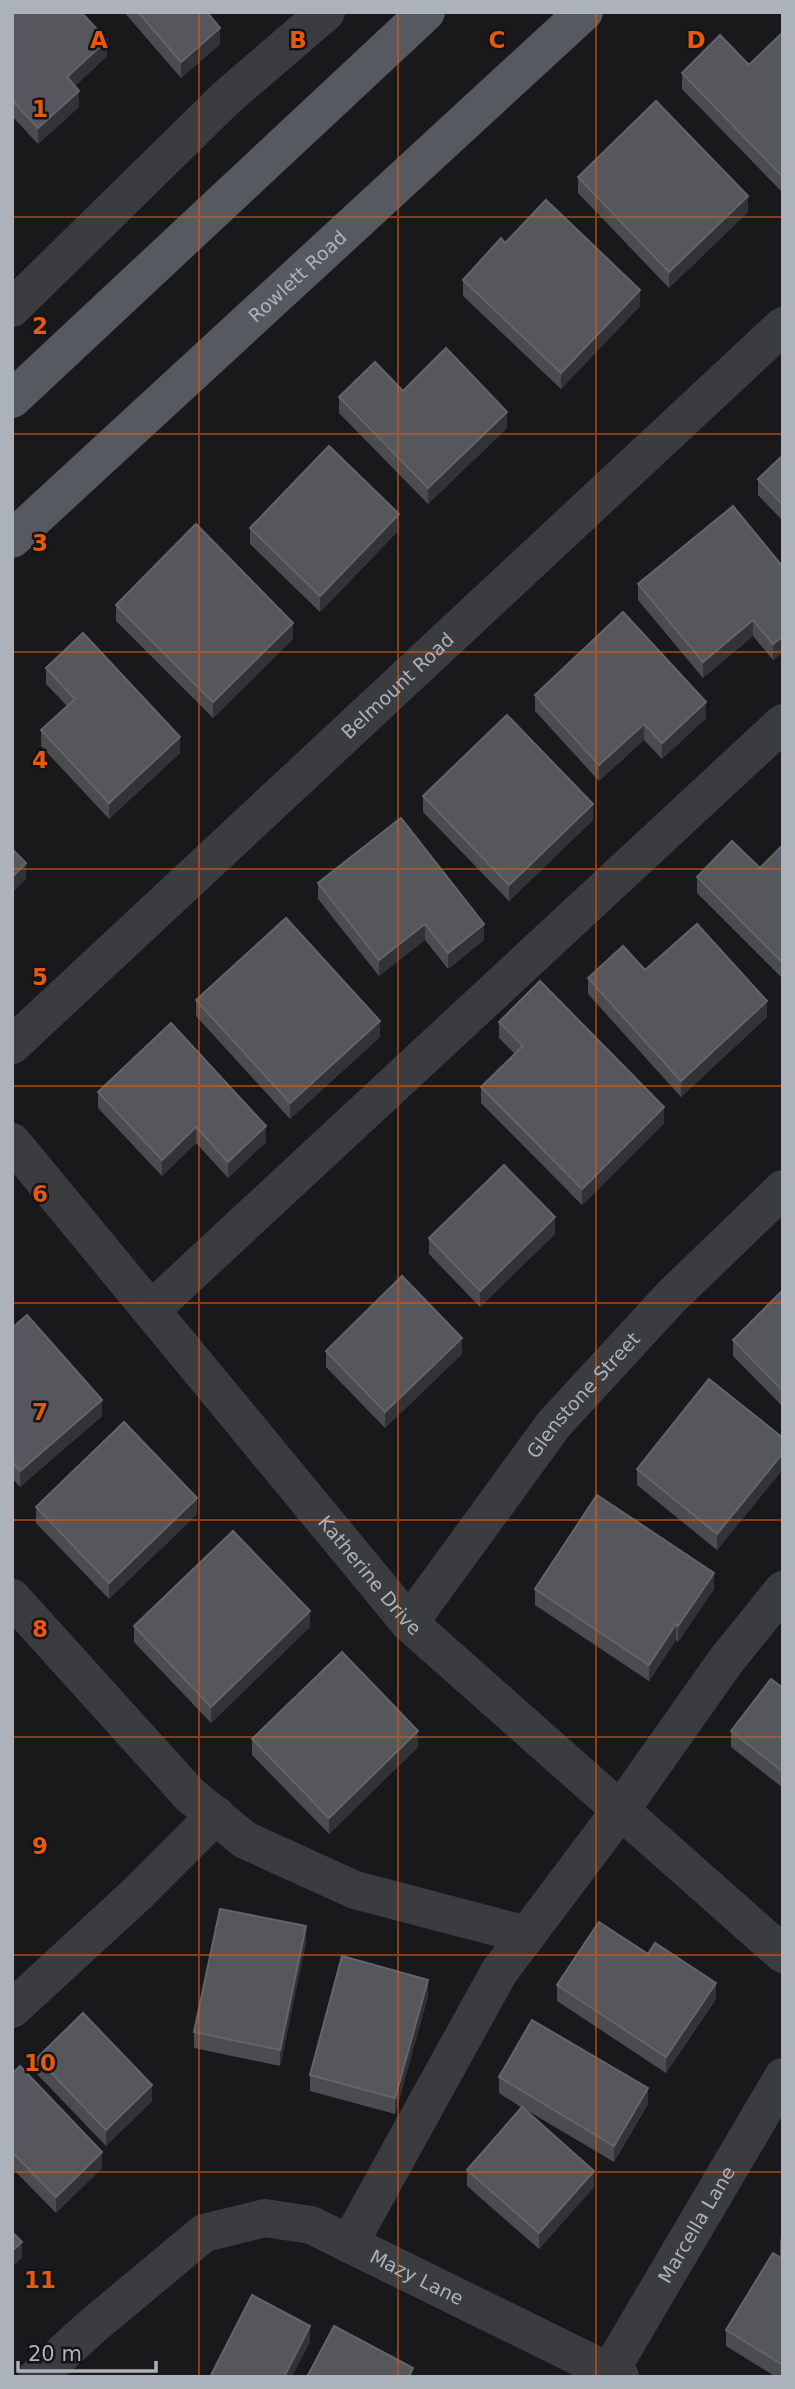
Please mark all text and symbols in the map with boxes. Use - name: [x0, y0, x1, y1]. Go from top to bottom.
- text: A: [90, 27, 108, 53]
- text: B: [289, 27, 307, 53]
- text: C: [489, 27, 505, 53]
- text: D: [686, 27, 706, 53]
- text: 1: [32, 96, 48, 122]
- street label: Rowlett Road: [244, 226, 351, 327]
- text: 2: [32, 313, 48, 339]
- text: 3: [32, 530, 48, 556]
- street label: Belmount Road: [337, 628, 458, 743]
- text: 4: [32, 747, 48, 773]
- text: 5: [32, 964, 48, 990]
- text: 6: [32, 1181, 48, 1207]
- street label: Glenstone Street: [522, 1328, 644, 1462]
- text: 7: [32, 1399, 48, 1425]
- street label: Katherine Drive: [314, 1511, 426, 1640]
- text: 8: [32, 1616, 48, 1642]
- text: 9: [32, 1833, 48, 1859]
- text: 10: [24, 2050, 56, 2076]
- street label: Marcella Lane: [653, 2162, 739, 2287]
- street label: Mazy Lane: [367, 2245, 467, 2309]
- text: 11: [24, 2267, 56, 2293]
- scale bar: [18, 2330, 156, 2374]
- text: 20 m: [28, 2342, 82, 2366]

